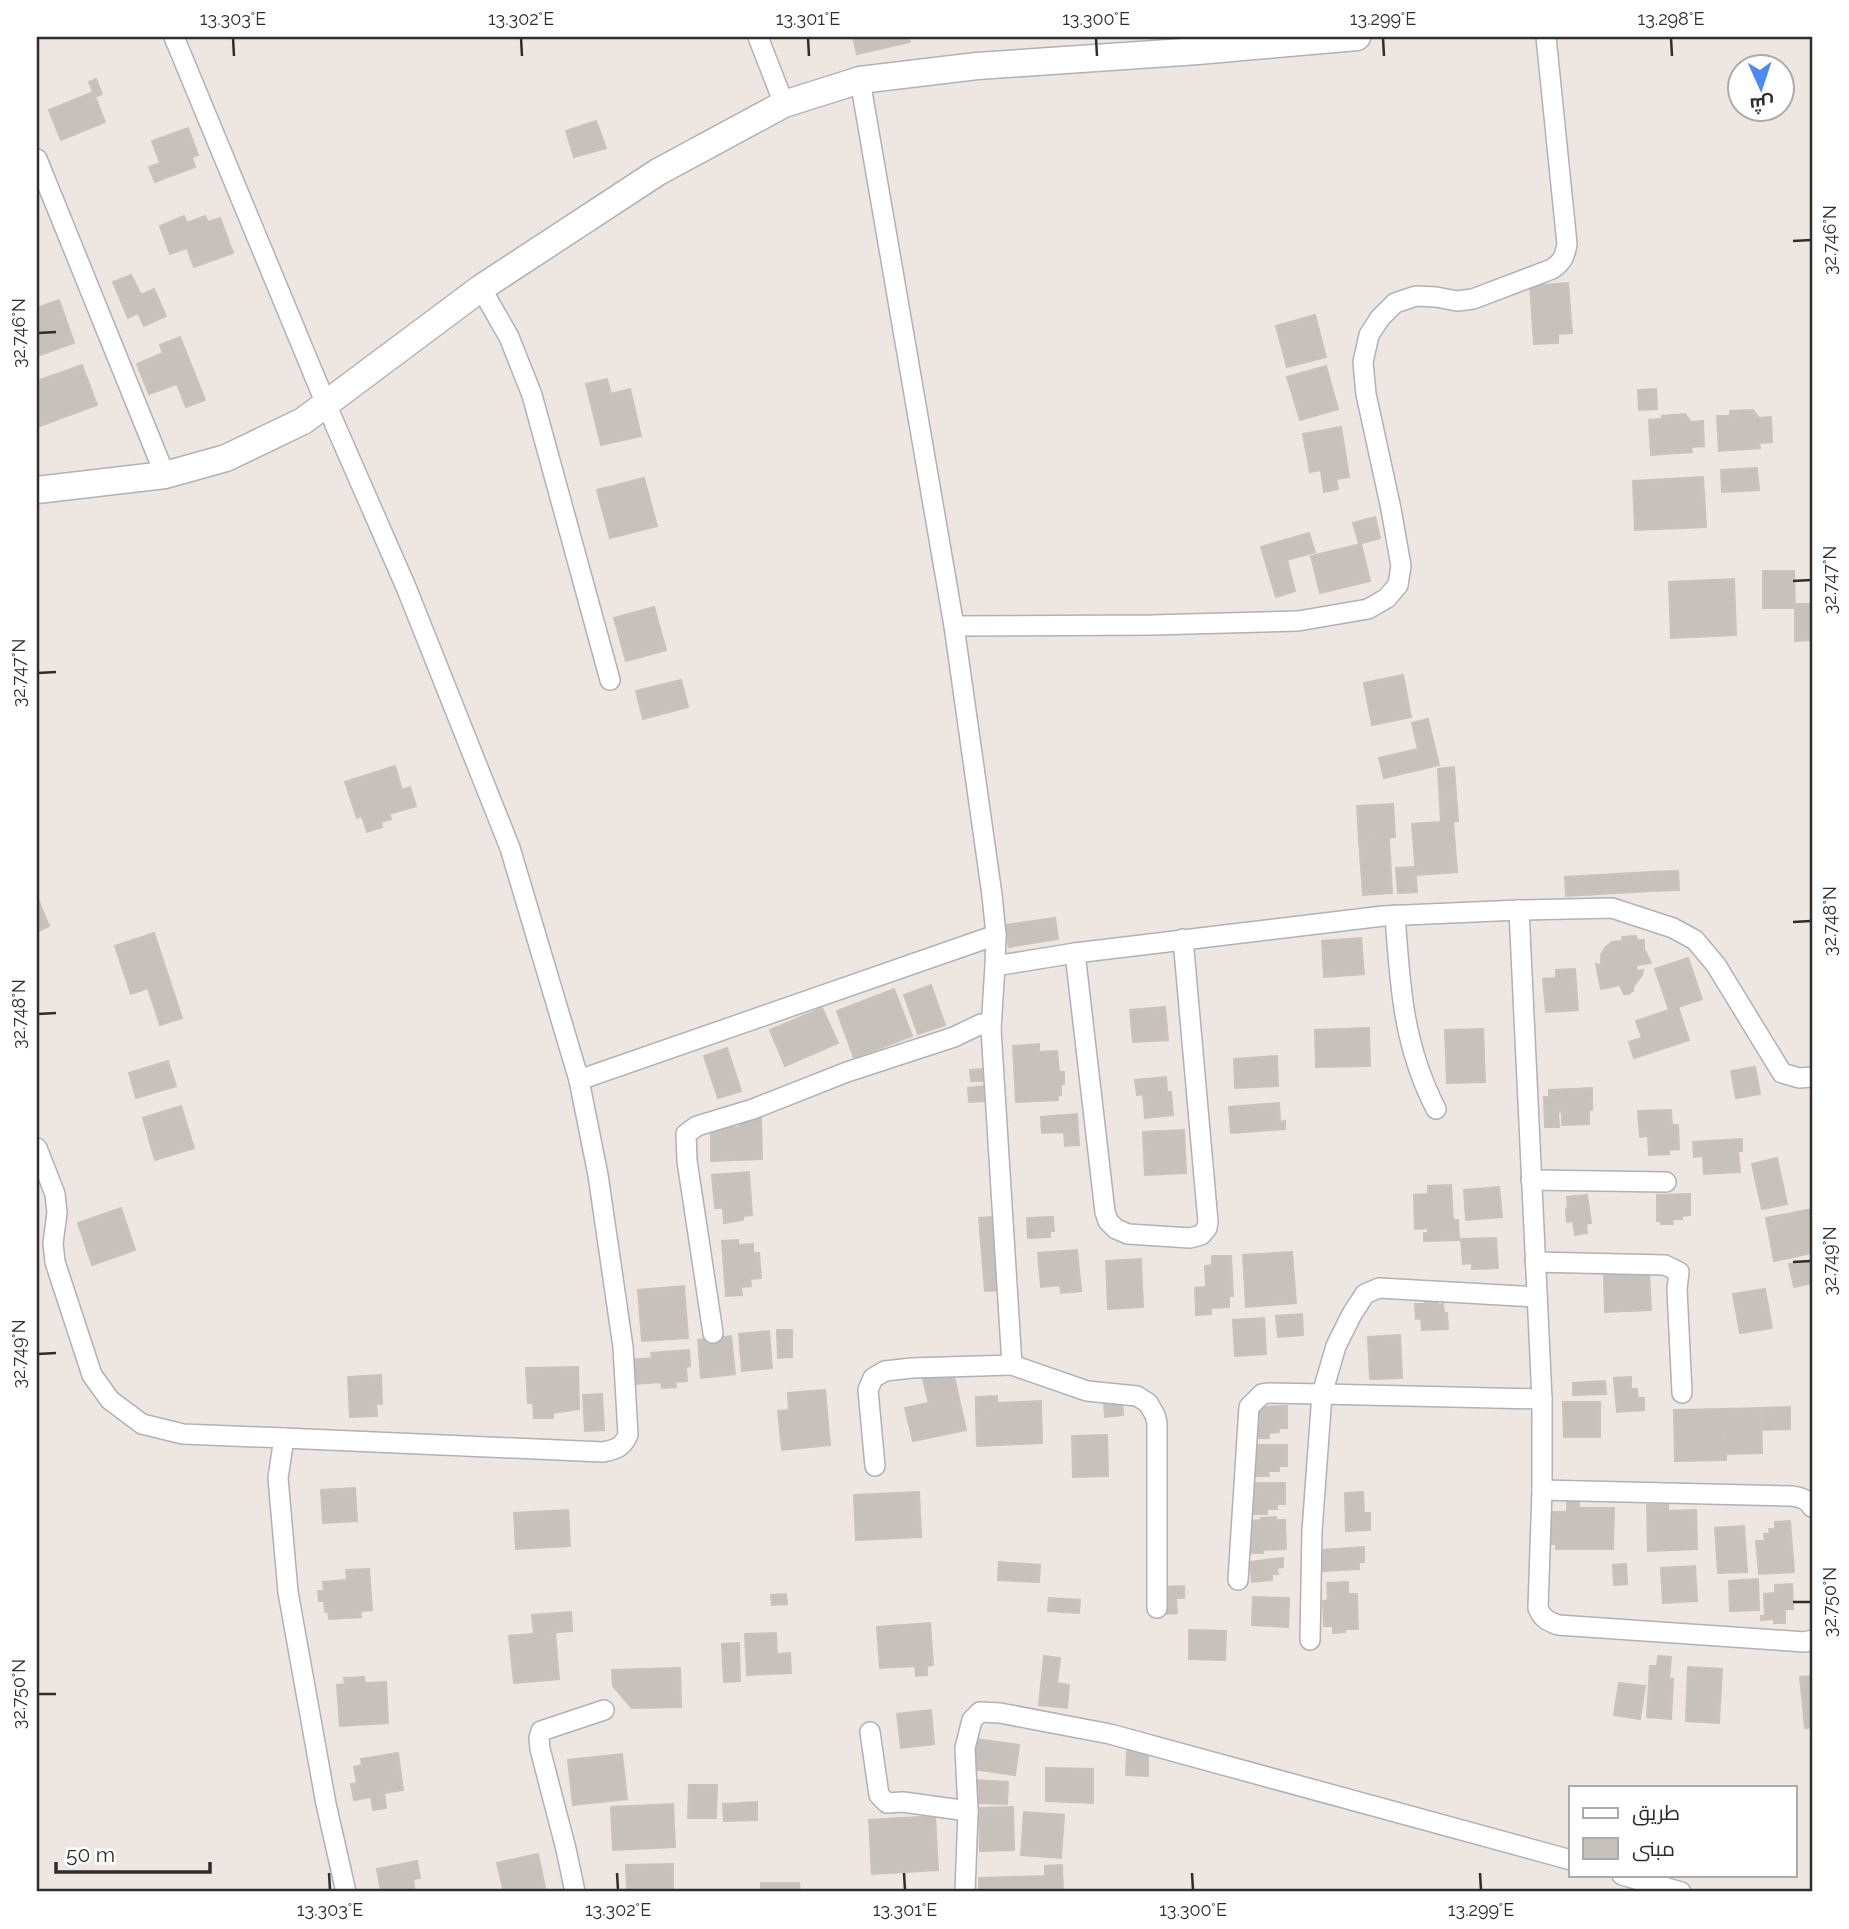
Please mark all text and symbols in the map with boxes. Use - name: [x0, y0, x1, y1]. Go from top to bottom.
- text: 13.303°E: [200, 8, 266, 29]
- text: 13.302°E: [488, 8, 554, 29]
- text: 13.301°E: [776, 8, 840, 29]
- text: 13.300°E: [1062, 8, 1130, 29]
- text: 13.299°E: [1350, 8, 1416, 29]
- text: 13.298°E: [1637, 8, 1705, 29]
- north arrow: [1727, 52, 1797, 122]
- text: ش: [1749, 92, 1775, 117]
- text: 32.746°N: [1819, 205, 1840, 275]
- text: 32.746°N: [8, 298, 29, 368]
- text: 32.747°N: [1819, 546, 1840, 614]
- text: 32.747°N: [8, 639, 29, 707]
- text: 32.748°N: [1819, 886, 1840, 956]
- text: 32.748°N: [8, 979, 29, 1049]
- text: 32.749°N: [1819, 1226, 1840, 1296]
- text: 32.749°N: [8, 1319, 29, 1389]
- text: 32.750°N: [1819, 1567, 1840, 1637]
- text: 32.750°N: [8, 1659, 29, 1729]
- legend: [1569, 1786, 1797, 1876]
- text: طريق: [1632, 1800, 1680, 1826]
- scale bar: [56, 1831, 210, 1875]
- text: مبنى: [1632, 1836, 1675, 1862]
- text: 50 m: [66, 1842, 115, 1867]
- text: 13.303°E: [297, 1899, 363, 1920]
- text: 13.302°E: [585, 1899, 651, 1920]
- text: 13.301°E: [873, 1899, 937, 1920]
- text: 13.300°E: [1159, 1899, 1227, 1920]
- text: 13.299°E: [1448, 1899, 1514, 1920]

